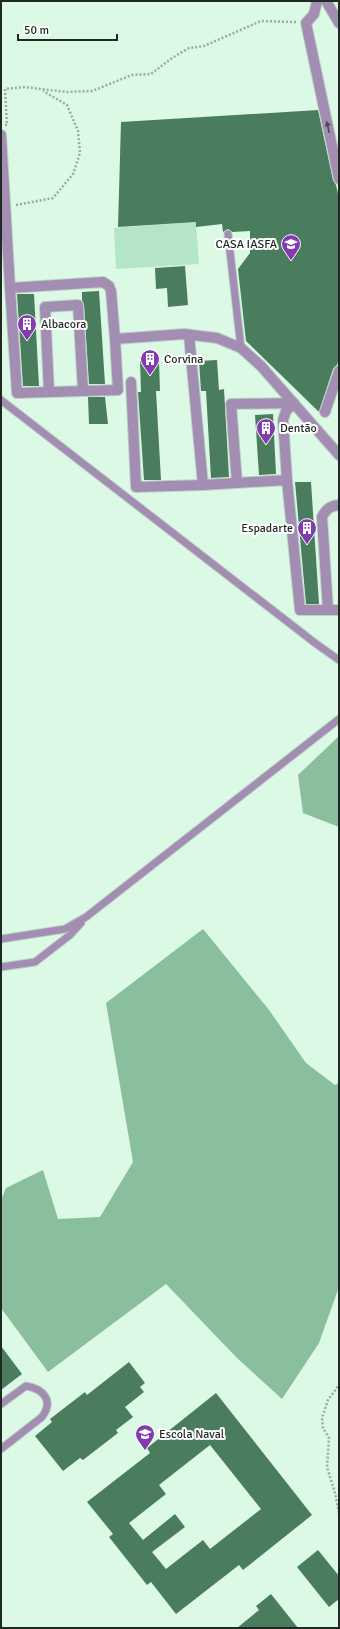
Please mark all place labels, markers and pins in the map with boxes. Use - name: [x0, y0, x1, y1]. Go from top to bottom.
- school or university icon: CASA IASFA: [280, 233, 302, 261]
- place label: CASA IASFA: [215, 237, 278, 252]
- building icon: Albacora: [16, 313, 38, 341]
- place label: Albacora: [41, 317, 86, 332]
- building icon: Corvina: [139, 348, 161, 376]
- place label: Corvina: [164, 352, 203, 367]
- building icon: Dentão: [255, 417, 277, 445]
- place label: Dentão: [280, 421, 317, 436]
- building icon: Espadarte: [296, 517, 318, 545]
- place label: Espadarte: [241, 521, 293, 536]
- school or university icon: Escola Naval: [134, 1423, 156, 1451]
- place label: Escola Naval: [159, 1427, 225, 1442]

